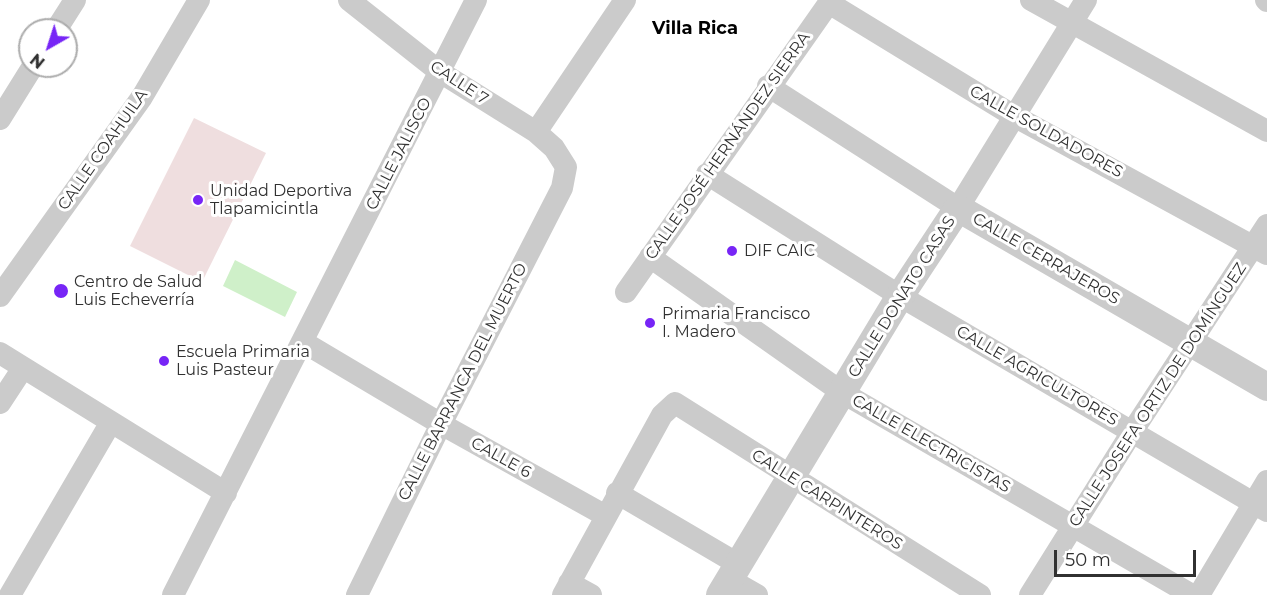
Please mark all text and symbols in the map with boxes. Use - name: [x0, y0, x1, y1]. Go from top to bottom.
- north arrow: [18, 18, 78, 78]
- district label: Villa Rica: [652, 18, 738, 40]
- street label: CALLE JOSÉ HERNÁNDEZ SIERRA: [642, 28, 814, 264]
- text: N: [27, 49, 49, 72]
- street label: CALLE 7: [426, 57, 492, 109]
- street label: CALLE SOLDADORES: [966, 82, 1126, 182]
- street label: CALLE COAHUILA: [54, 86, 152, 214]
- street label: CALLE JALISCO: [362, 94, 436, 214]
- place label: Unidad Deportiva Tlapamicintla: [210, 181, 352, 219]
- marker: Unidad Deportiva Tlapamicintla: [191, 193, 205, 207]
- street label: CALLE CERRAJEROS: [969, 209, 1123, 309]
- street label: CALLE DONATO CASAS: [844, 213, 960, 381]
- place label: DIF CAIC: [744, 241, 815, 261]
- marker: DIF CAIC: [725, 244, 739, 258]
- street label: CALLE JOSEFA ORTIZ DE DOMÍNGUEZ: [1065, 259, 1251, 531]
- street label: CALLE BARRANCA DEL MUERTO: [394, 260, 532, 504]
- place label: Centro de Salud Luis Echeverría: [74, 272, 202, 310]
- marker: Centro de Salud Luis Echeverría: [52, 282, 70, 300]
- place label: Primaria Francisco I. Madero: [662, 304, 810, 342]
- marker: Primaria Francisco I. Madero: [643, 316, 657, 330]
- street label: CALLE AGRICULTORES: [953, 322, 1121, 430]
- place label: Escuela Primaria Luis Pasteur: [176, 342, 310, 380]
- marker: Escuela Primaria Luis Pasteur: [157, 354, 171, 368]
- street label: CALLE ELECTRICISTAS: [848, 391, 1014, 497]
- street label: CALLE 6: [467, 434, 535, 482]
- street label: CALLE CARPINTEROS: [748, 446, 906, 554]
- scale bar: [1057, 538, 1200, 576]
- text: 50 m: [1065, 549, 1111, 571]

